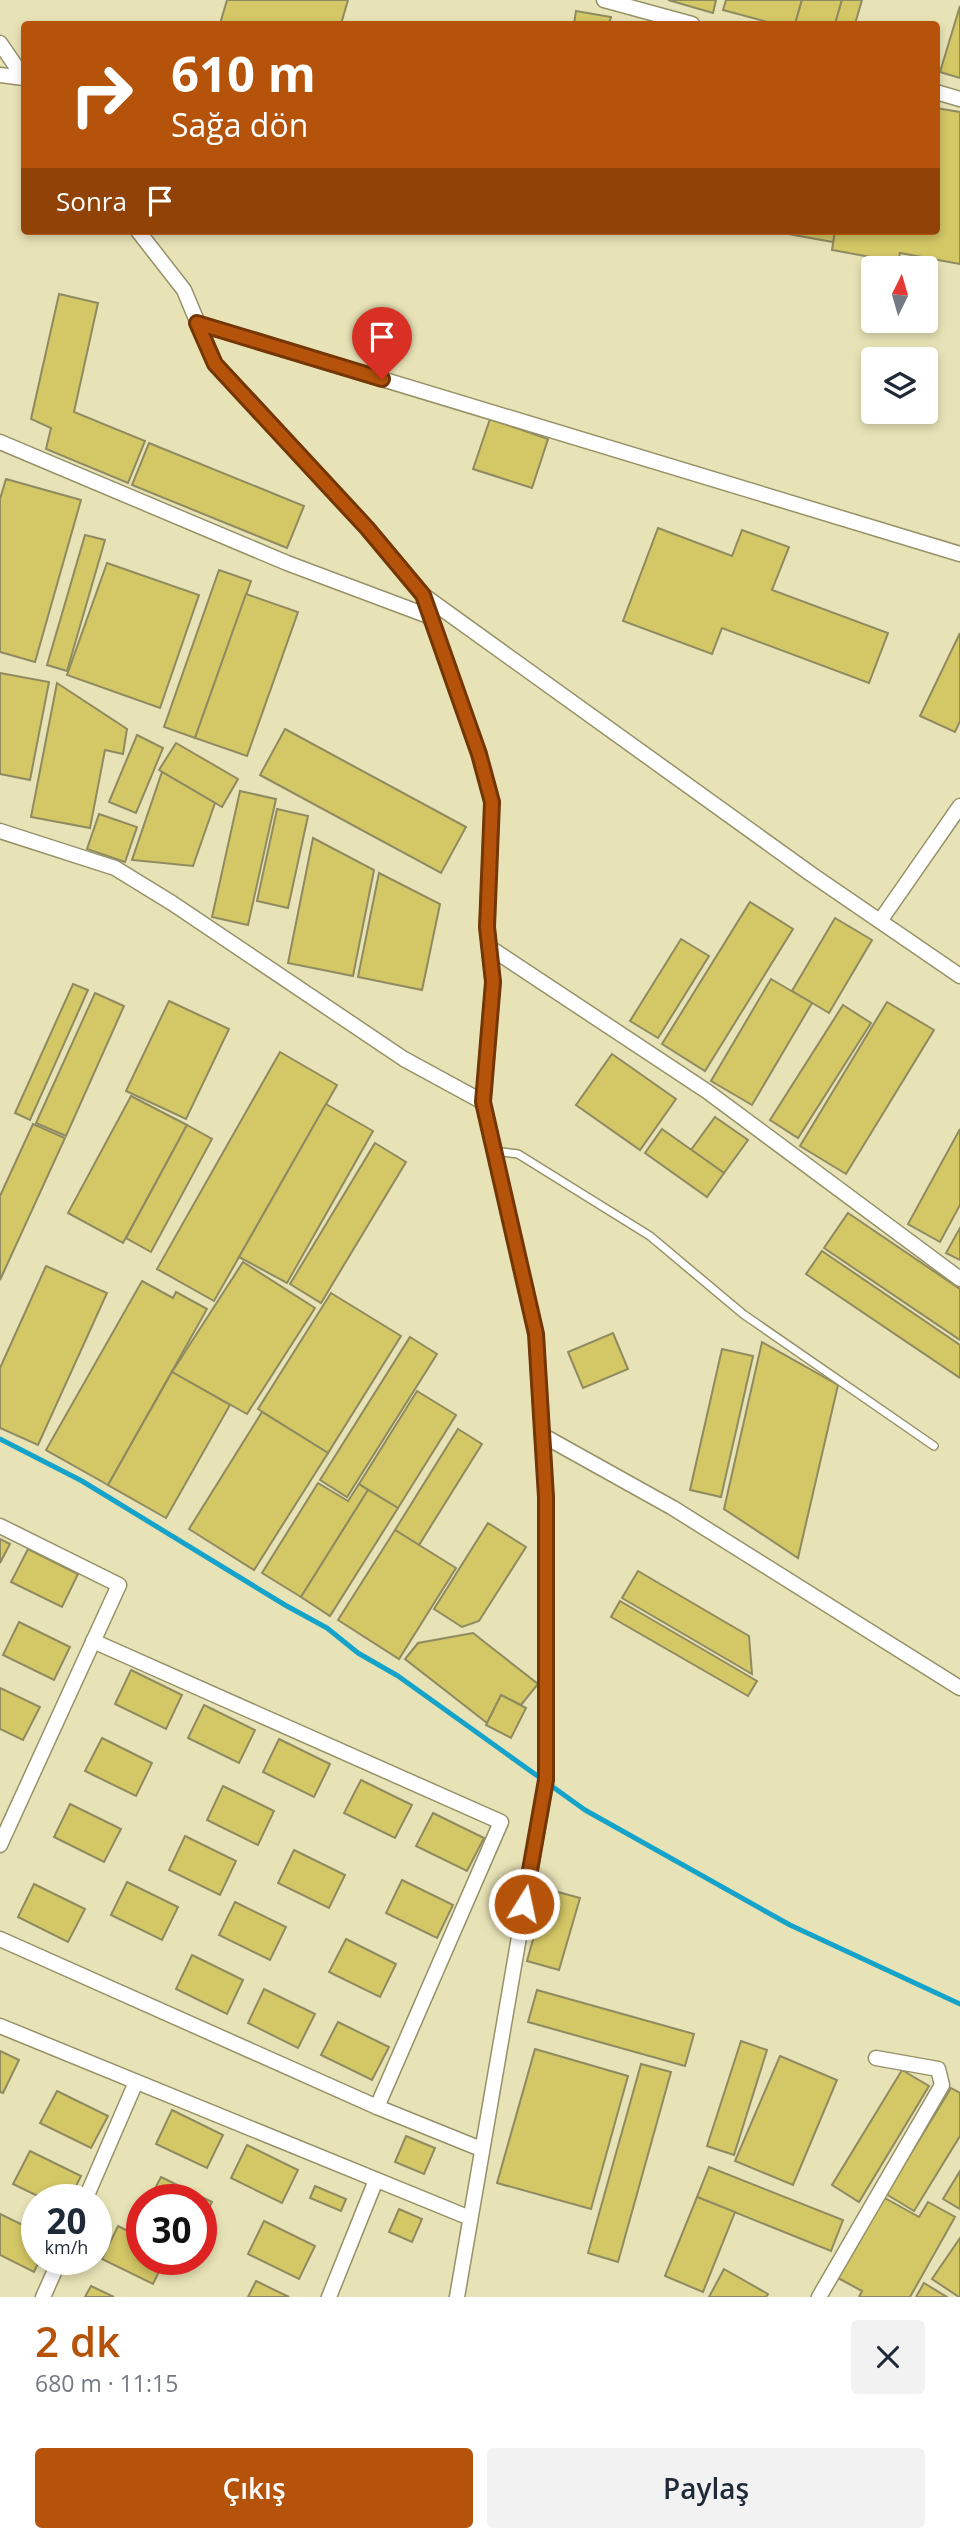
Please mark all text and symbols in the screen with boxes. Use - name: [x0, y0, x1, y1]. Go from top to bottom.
- text: 610 m: [171, 40, 316, 106]
- icon: right: [56, 49, 147, 140]
- text: Sağa dön: [171, 103, 308, 146]
- icon: arrive: [141, 182, 179, 220]
- text: Sonra: [56, 183, 127, 219]
- north arrow: [861, 256, 938, 332]
- map controls: [861, 256, 938, 424]
- pin: [352, 307, 412, 379]
- icon: arrive: [363, 318, 401, 356]
- button: layers: [861, 347, 938, 424]
- position arrow: [487, 1867, 561, 1941]
- speed limit sign: 30: [126, 2184, 217, 2275]
- text: 20: [46, 2197, 87, 2244]
- text: km/h: [45, 2235, 88, 2259]
- text: 2 dk: [35, 2312, 120, 2369]
- button: close: [851, 2320, 925, 2394]
- text: 680 m · 11:15: [35, 2367, 178, 2399]
- button: Çıkış: [35, 2448, 473, 2528]
- button: Paylaş: [487, 2448, 925, 2528]

